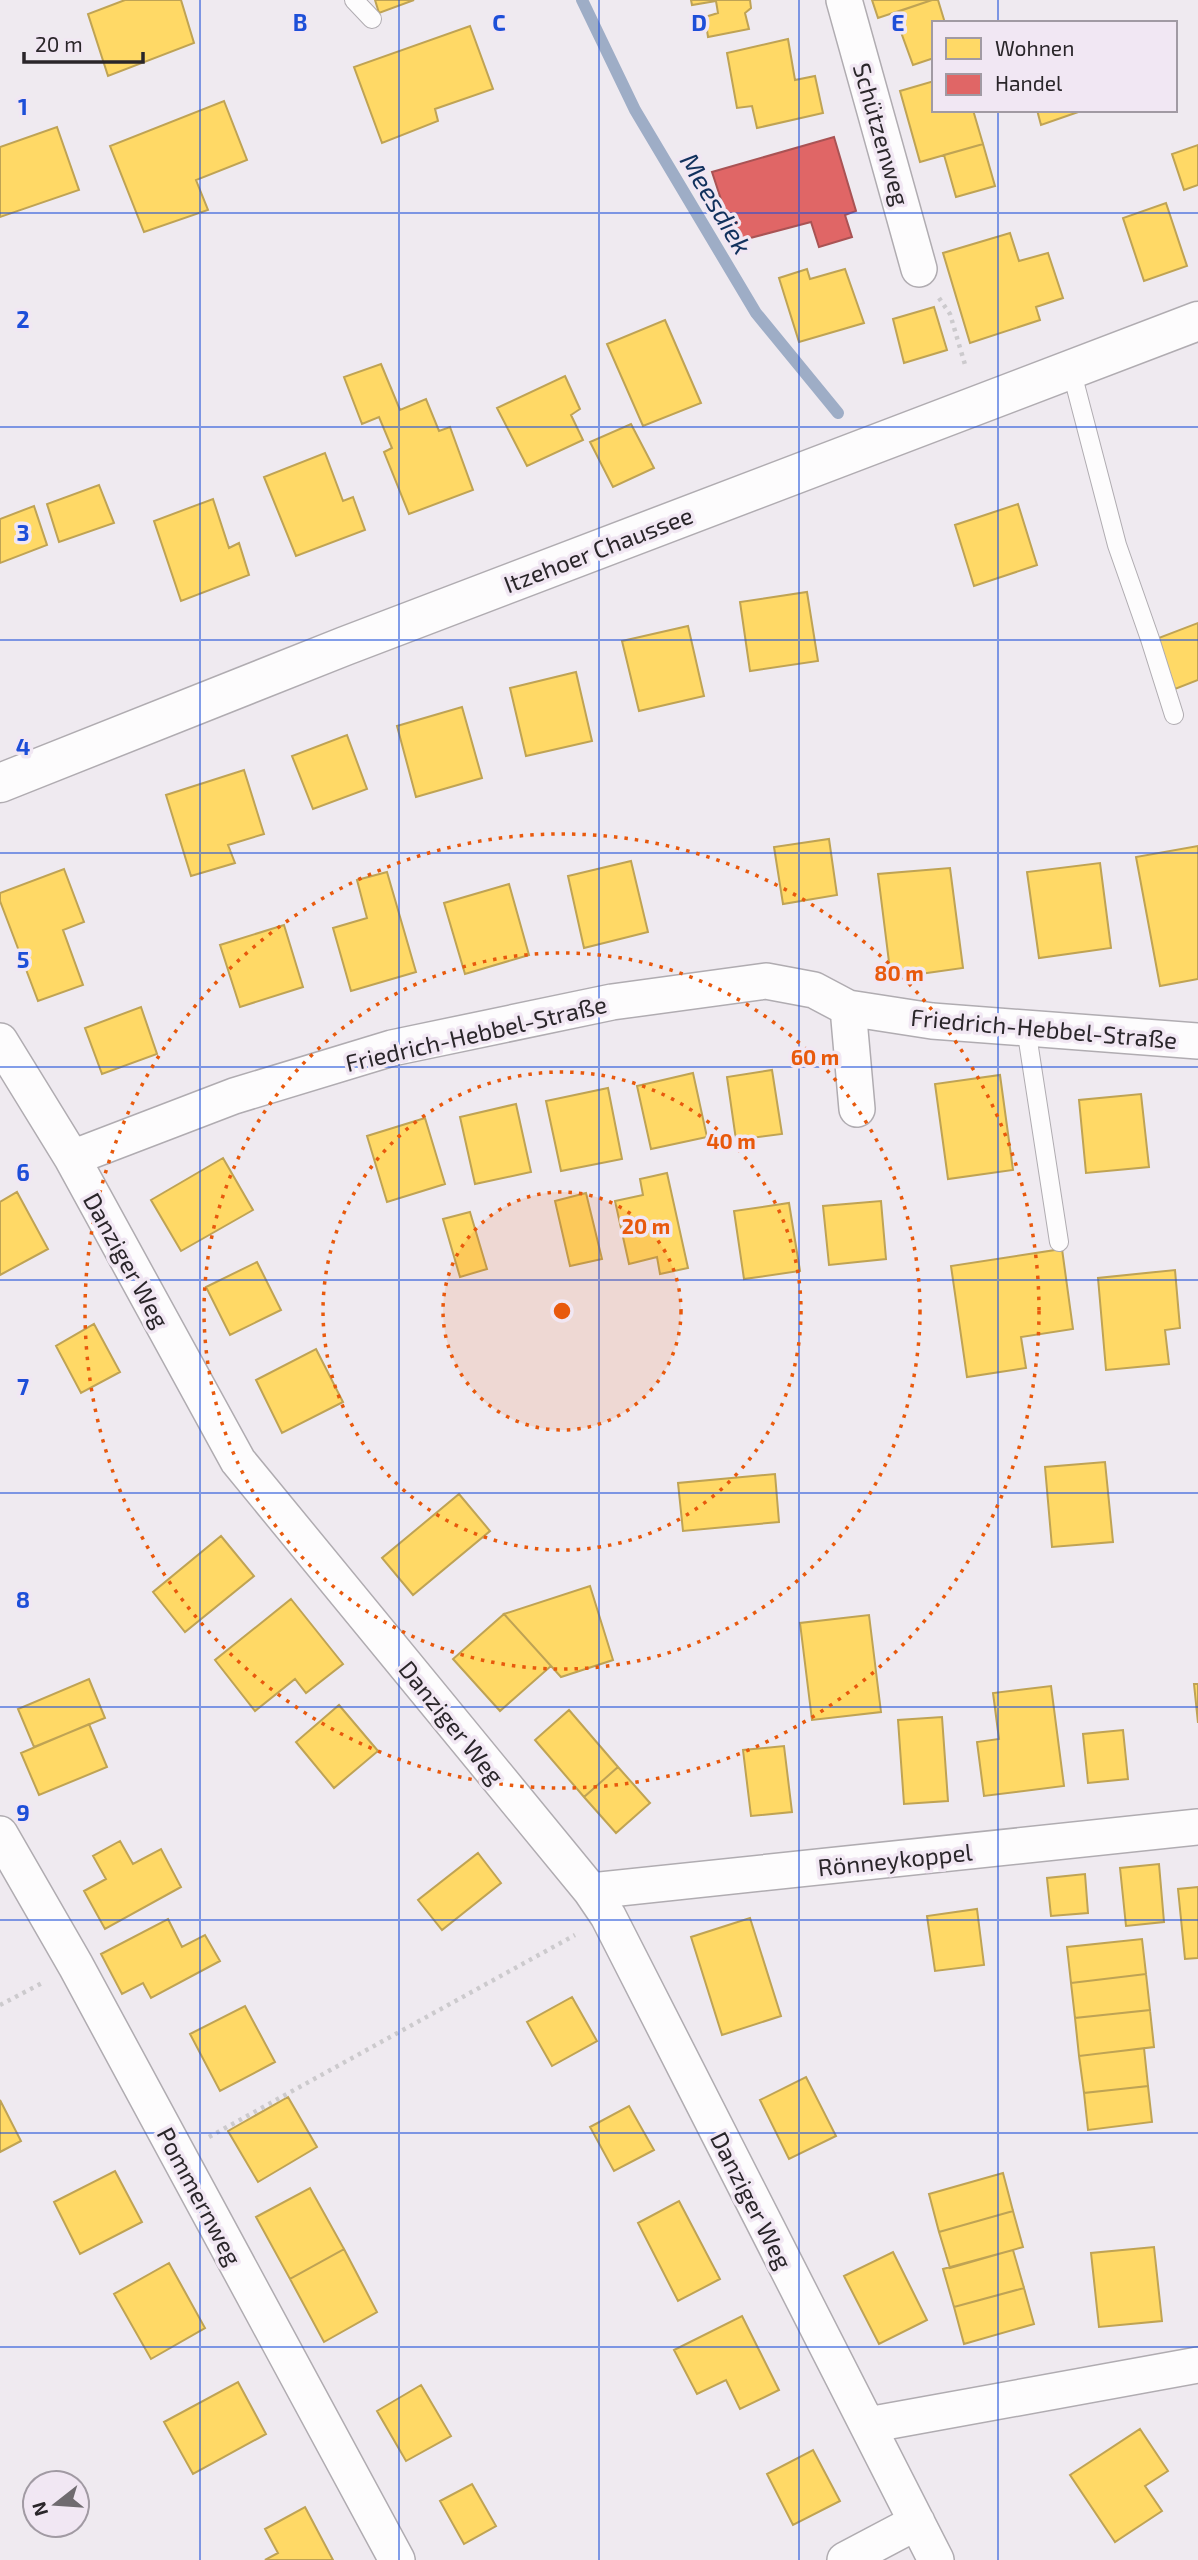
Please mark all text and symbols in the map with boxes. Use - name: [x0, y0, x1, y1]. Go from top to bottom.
- text: B: [293, 8, 307, 36]
- text: C: [492, 8, 506, 36]
- text: D: [691, 8, 707, 36]
- text: E: [891, 8, 905, 36]
- scale bar: [24, 21, 144, 65]
- legend: [932, 21, 1177, 112]
- text: 20 m: [35, 31, 83, 56]
- text: Wohnen: [995, 35, 1074, 60]
- street label: Schützenweg: [848, 59, 916, 209]
- text: Handel: [995, 70, 1063, 95]
- text: 1: [18, 92, 28, 120]
- water label: Meesdiek: [675, 147, 759, 259]
- text: 2: [16, 305, 30, 333]
- street label: Itzehoer Chaussee: [499, 500, 697, 598]
- text: 3: [16, 518, 30, 546]
- text: 4: [16, 732, 30, 760]
- text: 5: [17, 945, 29, 973]
- text: 80 m: [874, 960, 924, 985]
- street label: Friedrich-Hebbel-Straße: [342, 989, 610, 1077]
- street label: Friedrich-Hebbel-Straße: [910, 1002, 1178, 1054]
- text: 60 m: [791, 1044, 839, 1069]
- text: 40 m: [706, 1128, 756, 1153]
- text: 6: [16, 1158, 30, 1186]
- street label: Danziger Weg: [78, 1187, 176, 1333]
- text: 20 m: [622, 1213, 670, 1238]
- centre of rings: [550, 1299, 574, 1323]
- text: 7: [17, 1372, 29, 1400]
- text: 8: [16, 1585, 30, 1613]
- street label: Danziger Weg: [393, 1655, 511, 1789]
- text: 9: [16, 1798, 30, 1826]
- street label: Rönneykoppel: [816, 1836, 974, 1882]
- street label: Pommernweg: [151, 2122, 249, 2270]
- street label: Danziger Weg: [705, 2127, 799, 2273]
- north arrow: [21, 2469, 91, 2539]
- text: N: [26, 2499, 52, 2519]

